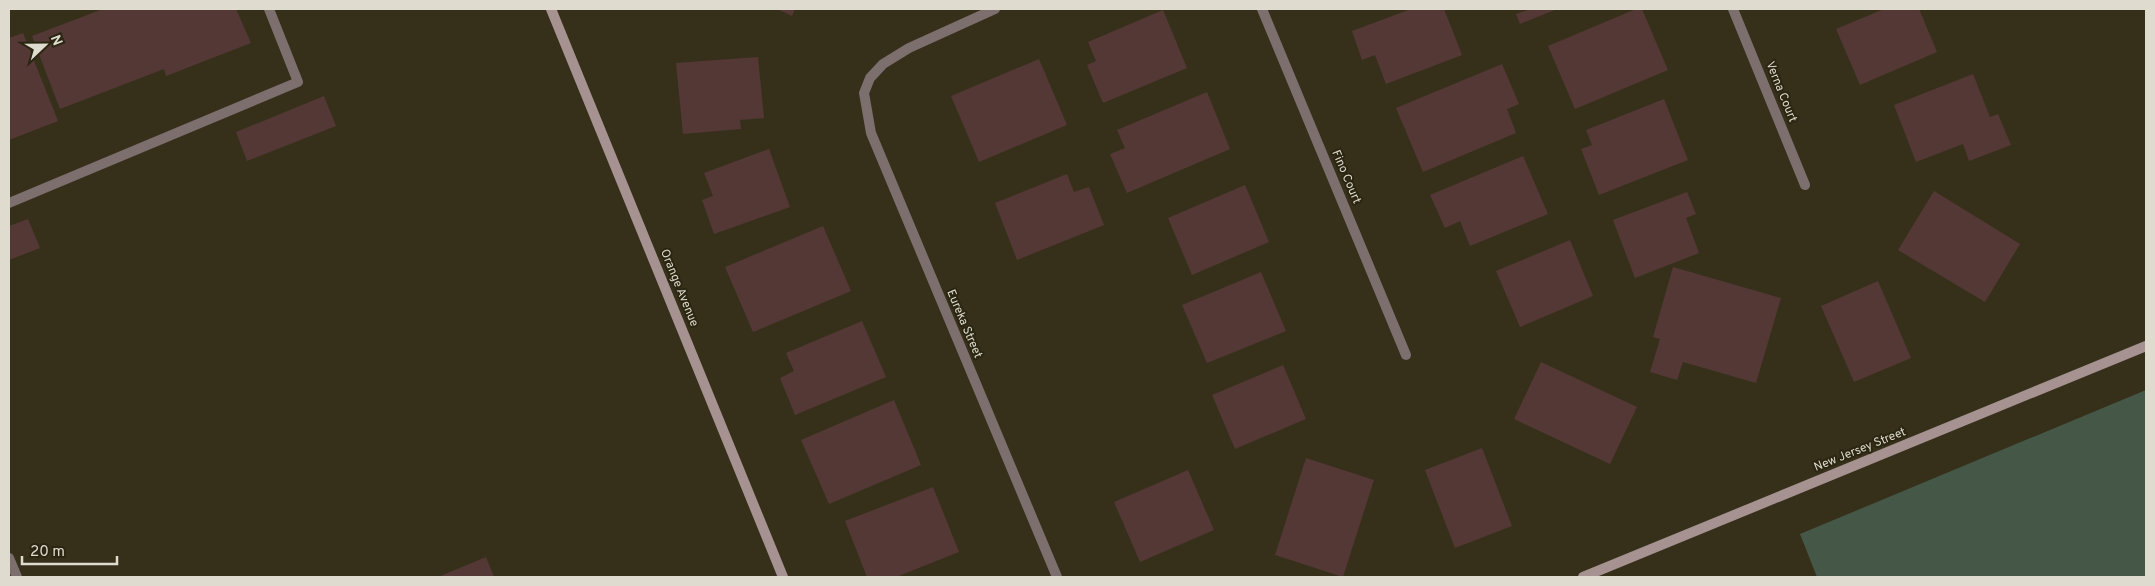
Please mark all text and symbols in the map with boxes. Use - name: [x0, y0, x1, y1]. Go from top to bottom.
- north arrow: [20, 20, 70, 70]
- text: N: [46, 33, 65, 49]
- street label: Verna Court: [1761, 59, 1801, 125]
- street label: Fino Court: [1328, 148, 1364, 206]
- street label: Orange Avenue: [656, 247, 702, 329]
- street label: Eureka Street: [942, 287, 986, 361]
- street label: New Jersey Street: [1812, 424, 1908, 476]
- scale bar: [22, 534, 118, 566]
- text: 20 m: [30, 543, 65, 562]

